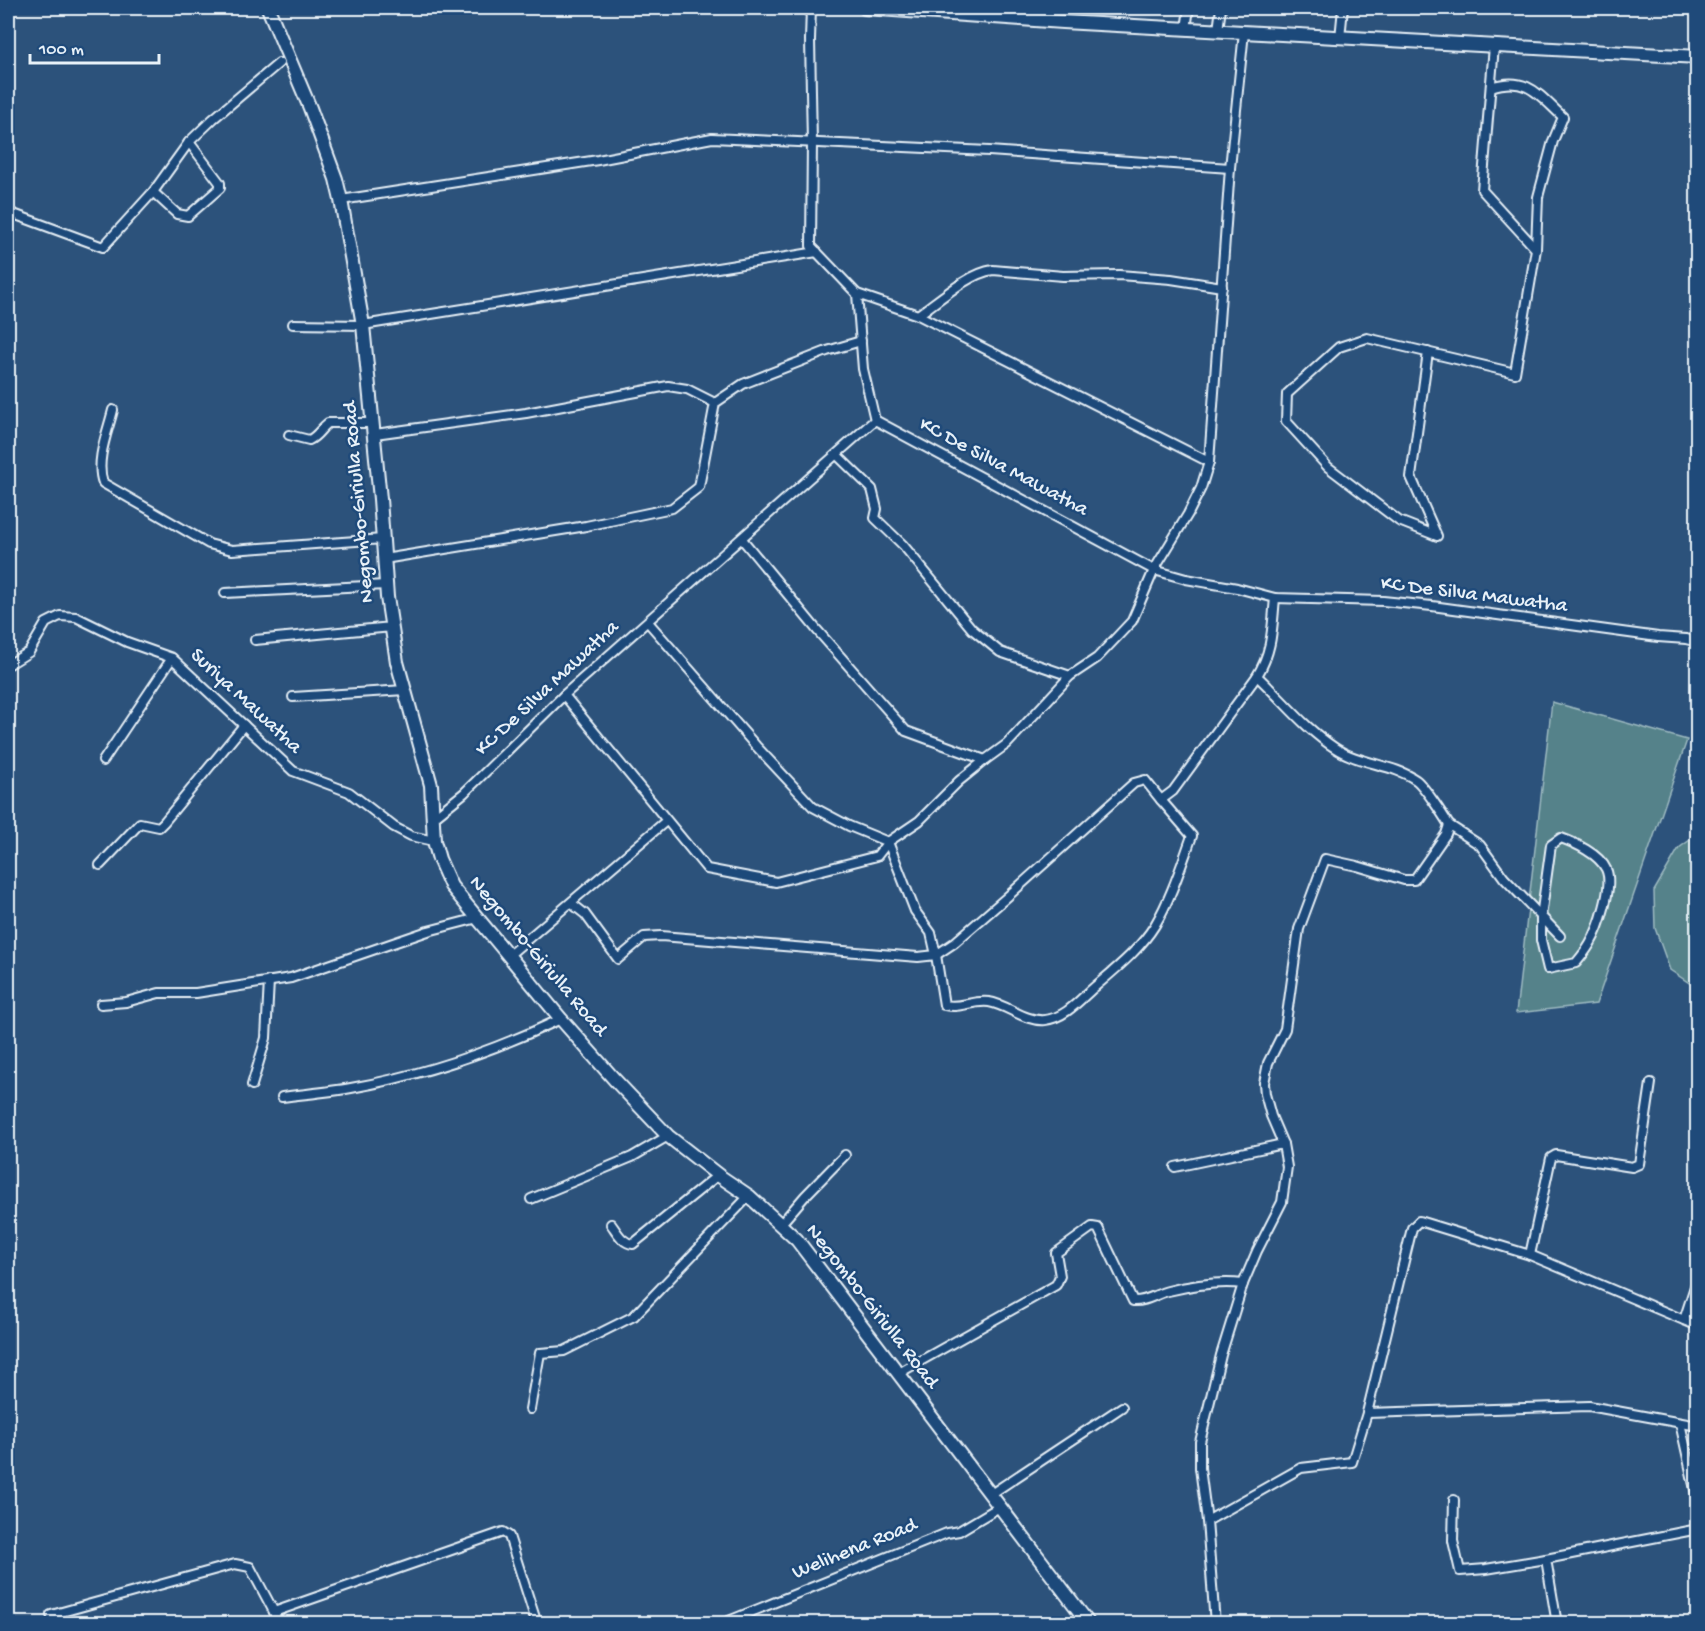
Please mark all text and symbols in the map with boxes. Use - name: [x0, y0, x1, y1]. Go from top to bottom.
- scale bar: [30, 27, 159, 65]
- text: 100 m: [38, 40, 84, 61]
- street label: Negombo-Giriulla Road: [339, 398, 381, 604]
- street label: KC De Silva Mawatha: [914, 413, 1093, 524]
- street label: KC De Silva Mawatha: [1379, 572, 1570, 620]
- street label: KC De Silva Mawatha: [471, 615, 626, 762]
- street label: Suriya Mawatha: [184, 644, 307, 761]
- street label: Negombo-Giriulla Road: [462, 871, 613, 1044]
- street label: Negombo-Giriulla Road: [799, 1220, 944, 1396]
- street label: Welihena Road: [789, 1513, 923, 1586]

